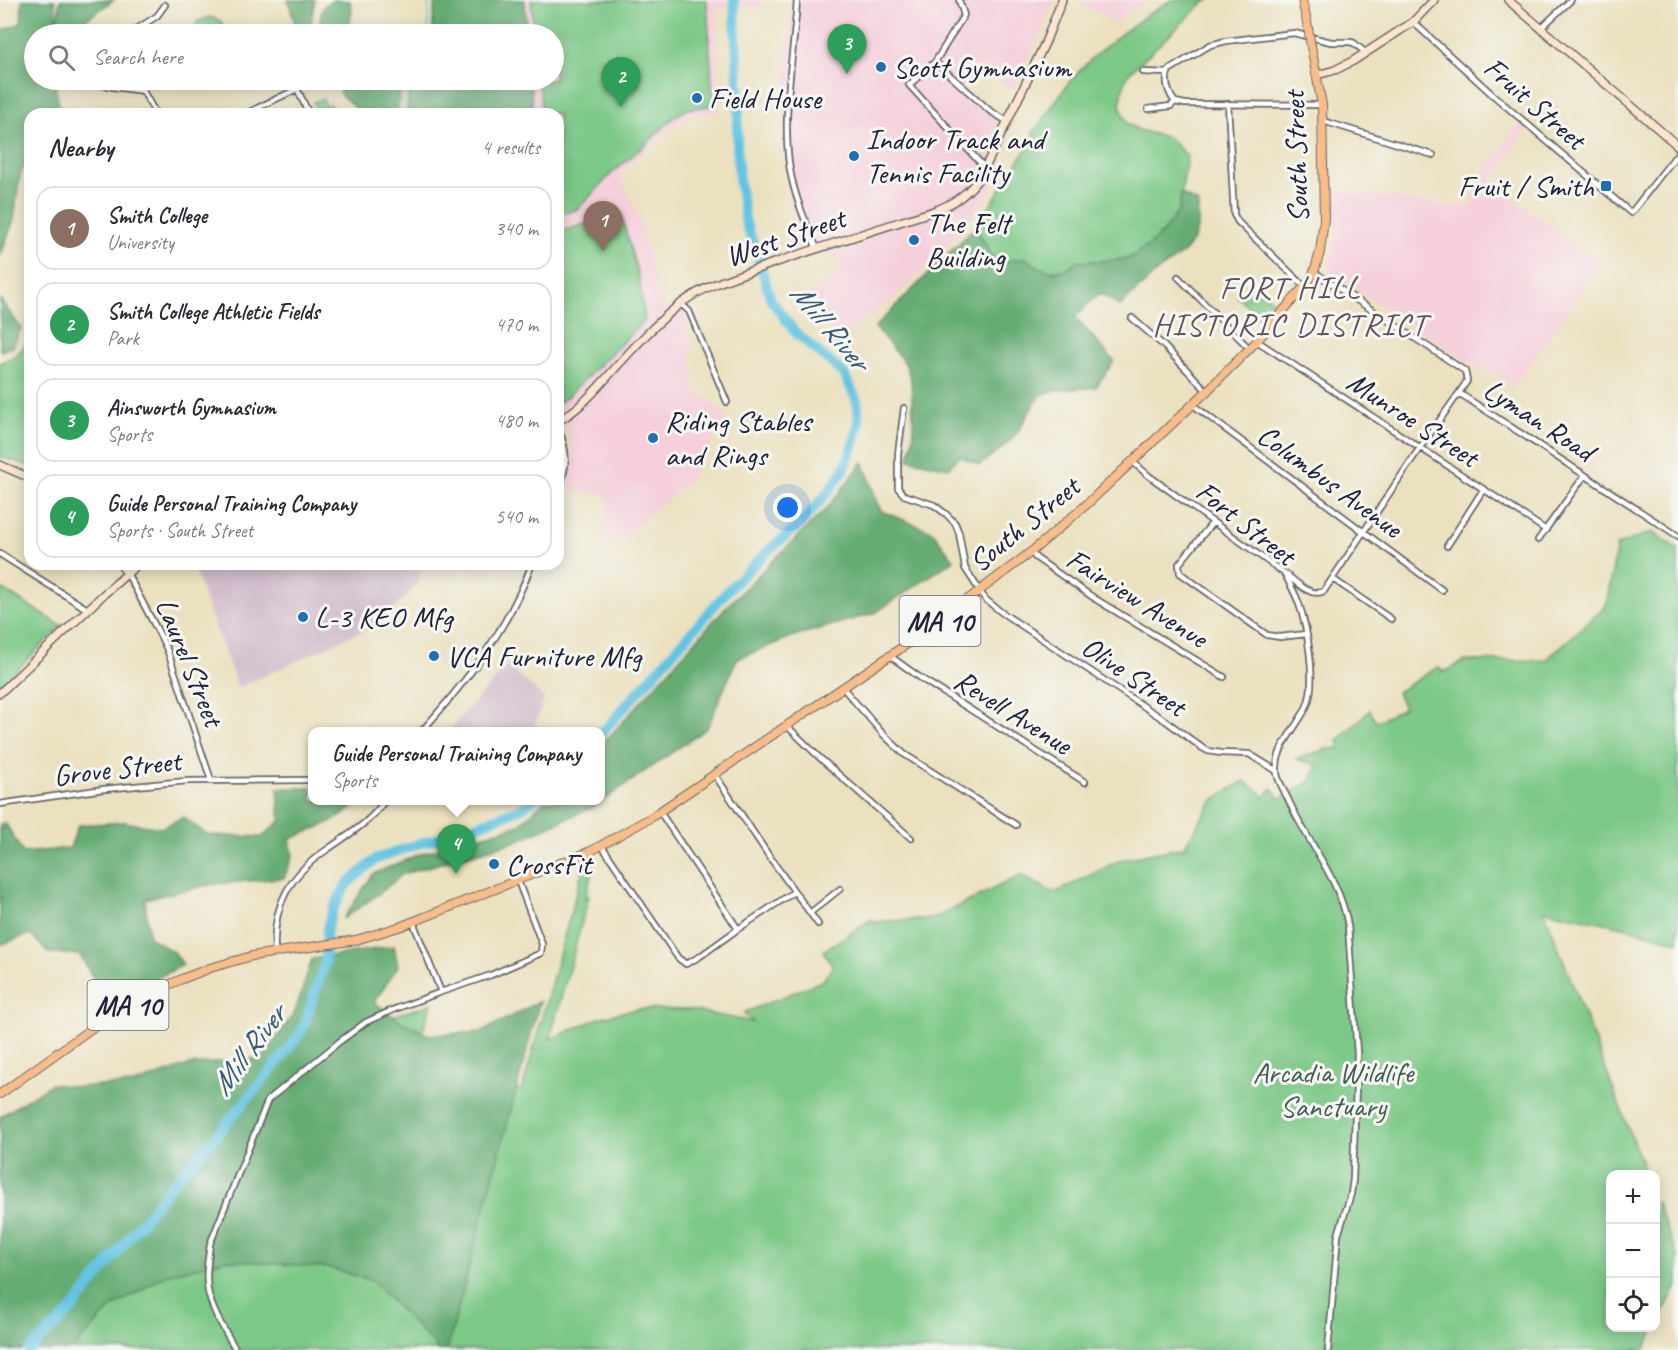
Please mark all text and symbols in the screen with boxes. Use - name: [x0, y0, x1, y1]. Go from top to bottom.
- search box: [24, 24, 564, 90]
- pin: 3: [828, 25, 866, 74]
- icon: search: [45, 41, 78, 74]
- text: Search here: [93, 43, 183, 71]
- place label: Scott Gymnasium: [893, 48, 1072, 86]
- street label: Fruit Street: [1476, 48, 1596, 160]
- pin: 2: [602, 57, 640, 107]
- marker: Scott Gymnasium: [874, 60, 888, 74]
- place label: Field House: [709, 79, 823, 117]
- street label: South Street: [1275, 88, 1317, 223]
- marker: Field House: [690, 91, 704, 105]
- place label: Indoor Track and Tennis Facility: [866, 120, 1048, 192]
- text: Nearby: [48, 131, 113, 164]
- text: 4 results: [481, 135, 540, 160]
- marker: Indoor Track and Tennis Facility: [847, 149, 861, 163]
- place label: Fruit / Smith: [1458, 167, 1594, 205]
- marker: Fruit / Smith: [1599, 179, 1613, 193]
- street label: West Street: [720, 198, 853, 275]
- text: Smith College: [107, 202, 207, 230]
- pin: 1: [584, 202, 622, 251]
- place label: The Felt Building: [926, 204, 1014, 276]
- text: 1: [65, 216, 74, 241]
- text: 340 m: [495, 216, 538, 241]
- text: University: [107, 230, 174, 255]
- marker: The Felt Building: [907, 233, 921, 247]
- district label: FORT HILL HISTORIC DISTRICT: [1153, 267, 1432, 345]
- water label: Mill River: [781, 274, 882, 383]
- text: Smith College Athletic Fields: [107, 298, 320, 326]
- text: 2: [65, 312, 74, 337]
- text: 470 m: [495, 312, 538, 337]
- text: Park: [107, 326, 139, 351]
- street label: Munroe Street: [1340, 362, 1488, 477]
- street label: Lyman Road: [1477, 370, 1605, 472]
- text: Ainsworth Gymnasium: [107, 394, 276, 422]
- place label: Riding Stables and Rings: [665, 402, 814, 474]
- text: 3: [65, 408, 74, 433]
- text: 480 m: [495, 408, 538, 433]
- street label: Columbus Avenue: [1250, 416, 1412, 548]
- text: Sports: [107, 422, 152, 447]
- marker: Riding Stables and Rings: [646, 431, 660, 445]
- street label: South Street: [961, 466, 1089, 580]
- street label: Fort Street: [1188, 472, 1306, 576]
- text: Guide Personal Training Company: [107, 490, 356, 518]
- your location: [773, 493, 802, 522]
- text: 4: [65, 504, 74, 529]
- text: 540 m: [495, 504, 538, 529]
- text: Sports · South Street: [107, 518, 253, 543]
- street label: Fairview Avenue: [1059, 540, 1216, 657]
- street label: Laurel Street: [147, 592, 234, 734]
- road number: MA 10: [900, 596, 980, 646]
- place label: L-3 KEO Mfg: [315, 598, 455, 636]
- marker: L-3 KEO Mfg: [296, 610, 310, 624]
- street label: Olive Street: [1075, 627, 1196, 726]
- place label: VCA Furniture Mfg: [446, 637, 643, 675]
- marker: VCA Furniture Mfg: [427, 649, 441, 663]
- street label: Revell Avenue: [947, 661, 1081, 764]
- popup: [308, 727, 605, 805]
- text: Guide Personal Training Company: [332, 740, 581, 768]
- street label: Grove Street: [51, 741, 186, 795]
- text: Sports: [332, 768, 377, 793]
- pin: 4: [436, 824, 476, 874]
- place label: CrossFit: [506, 845, 595, 883]
- marker: CrossFit: [487, 857, 501, 871]
- road number: MA 10: [88, 980, 168, 1030]
- water label: Mill River: [201, 992, 298, 1103]
- park label: Arcadia Wildlife Sanctuary: [1253, 1053, 1415, 1125]
- map controls: [1606, 1170, 1660, 1332]
- button: +: [1606, 1170, 1660, 1224]
- button: −: [1606, 1224, 1660, 1278]
- button: locate: [1606, 1278, 1660, 1332]

